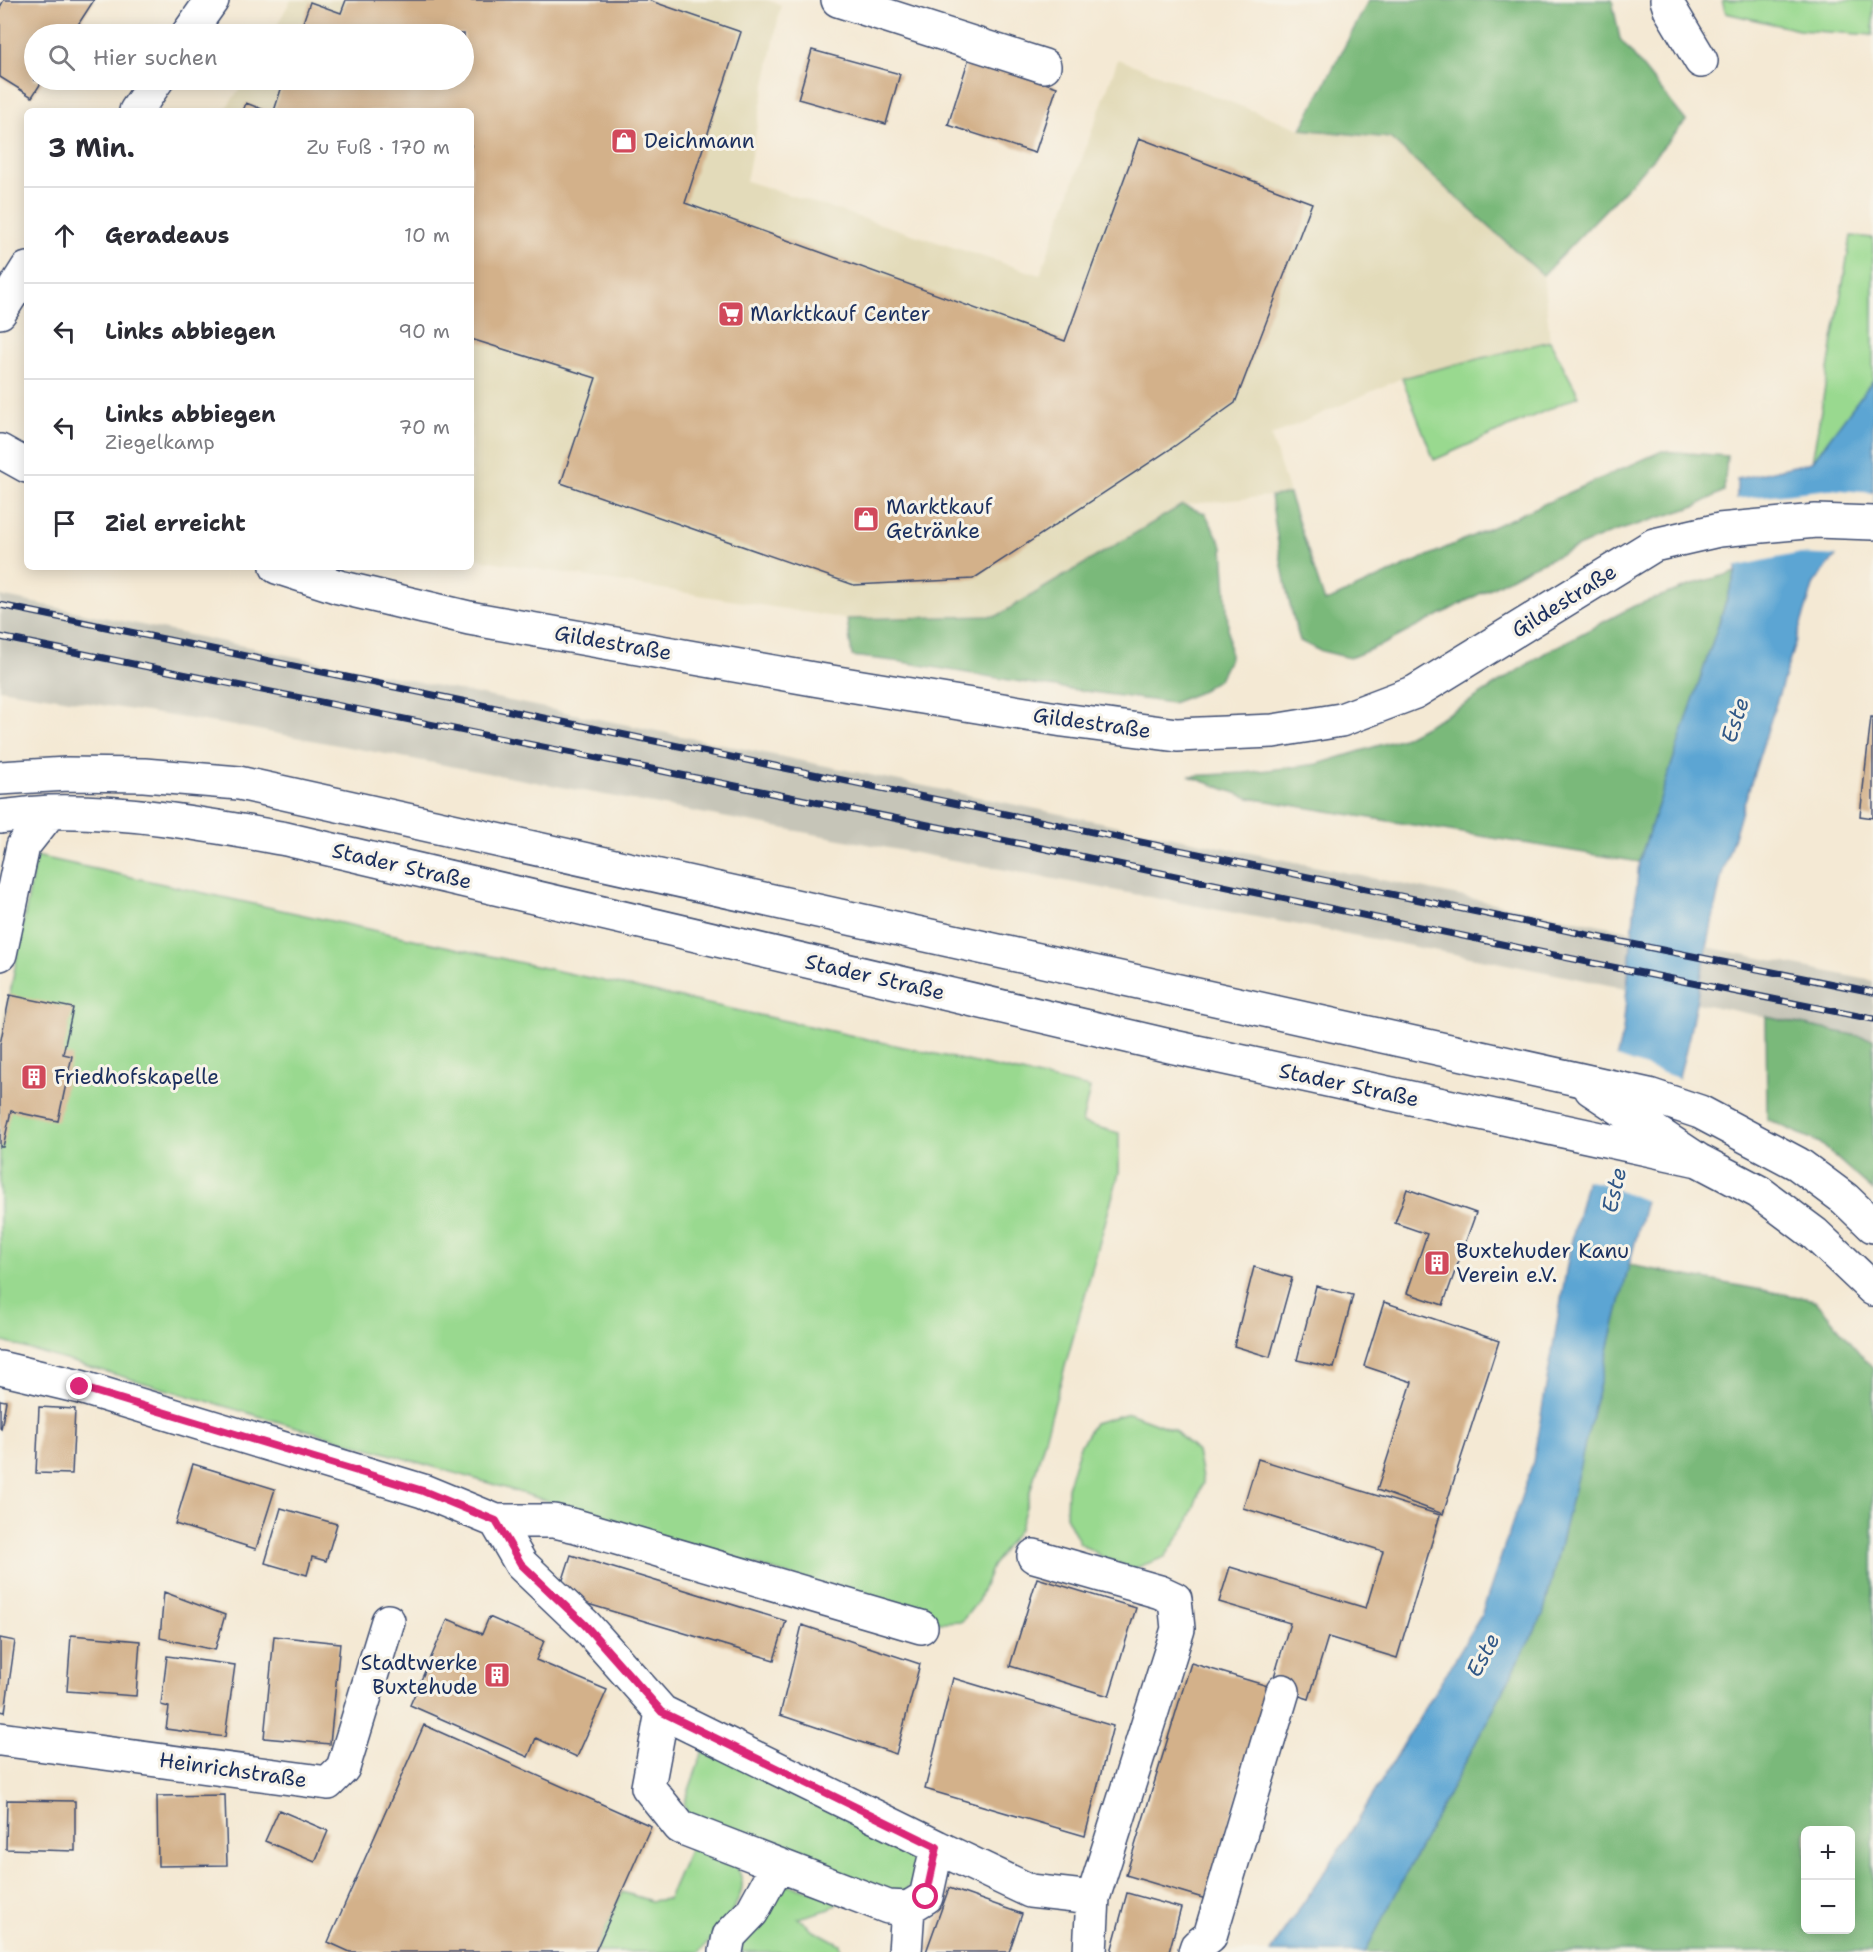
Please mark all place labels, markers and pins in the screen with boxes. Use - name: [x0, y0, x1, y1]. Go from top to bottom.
- shop icon: Deichmann: [609, 126, 639, 156]
- place label: Deichmann: [644, 127, 755, 155]
- supermarket icon: Marktkauf Center: [716, 299, 746, 329]
- place label: Marktkauf Center: [750, 300, 930, 328]
- place label: Marktkauf Getränke: [886, 493, 993, 545]
- shop icon: Marktkauf Getränke: [851, 504, 881, 534]
- building icon: Friedhofskapelle: [19, 1062, 49, 1092]
- place label: Friedhofskapelle: [54, 1063, 219, 1091]
- place label: Buxtehuder Kanu Verein e.V.: [1456, 1237, 1629, 1289]
- building icon: Buxtehuder Kanu Verein e.V.: [1422, 1248, 1452, 1278]
- place label: Stadtwerke Buxtehude: [361, 1649, 478, 1701]
- building icon: Stadtwerke Buxtehude: [482, 1660, 512, 1690]

